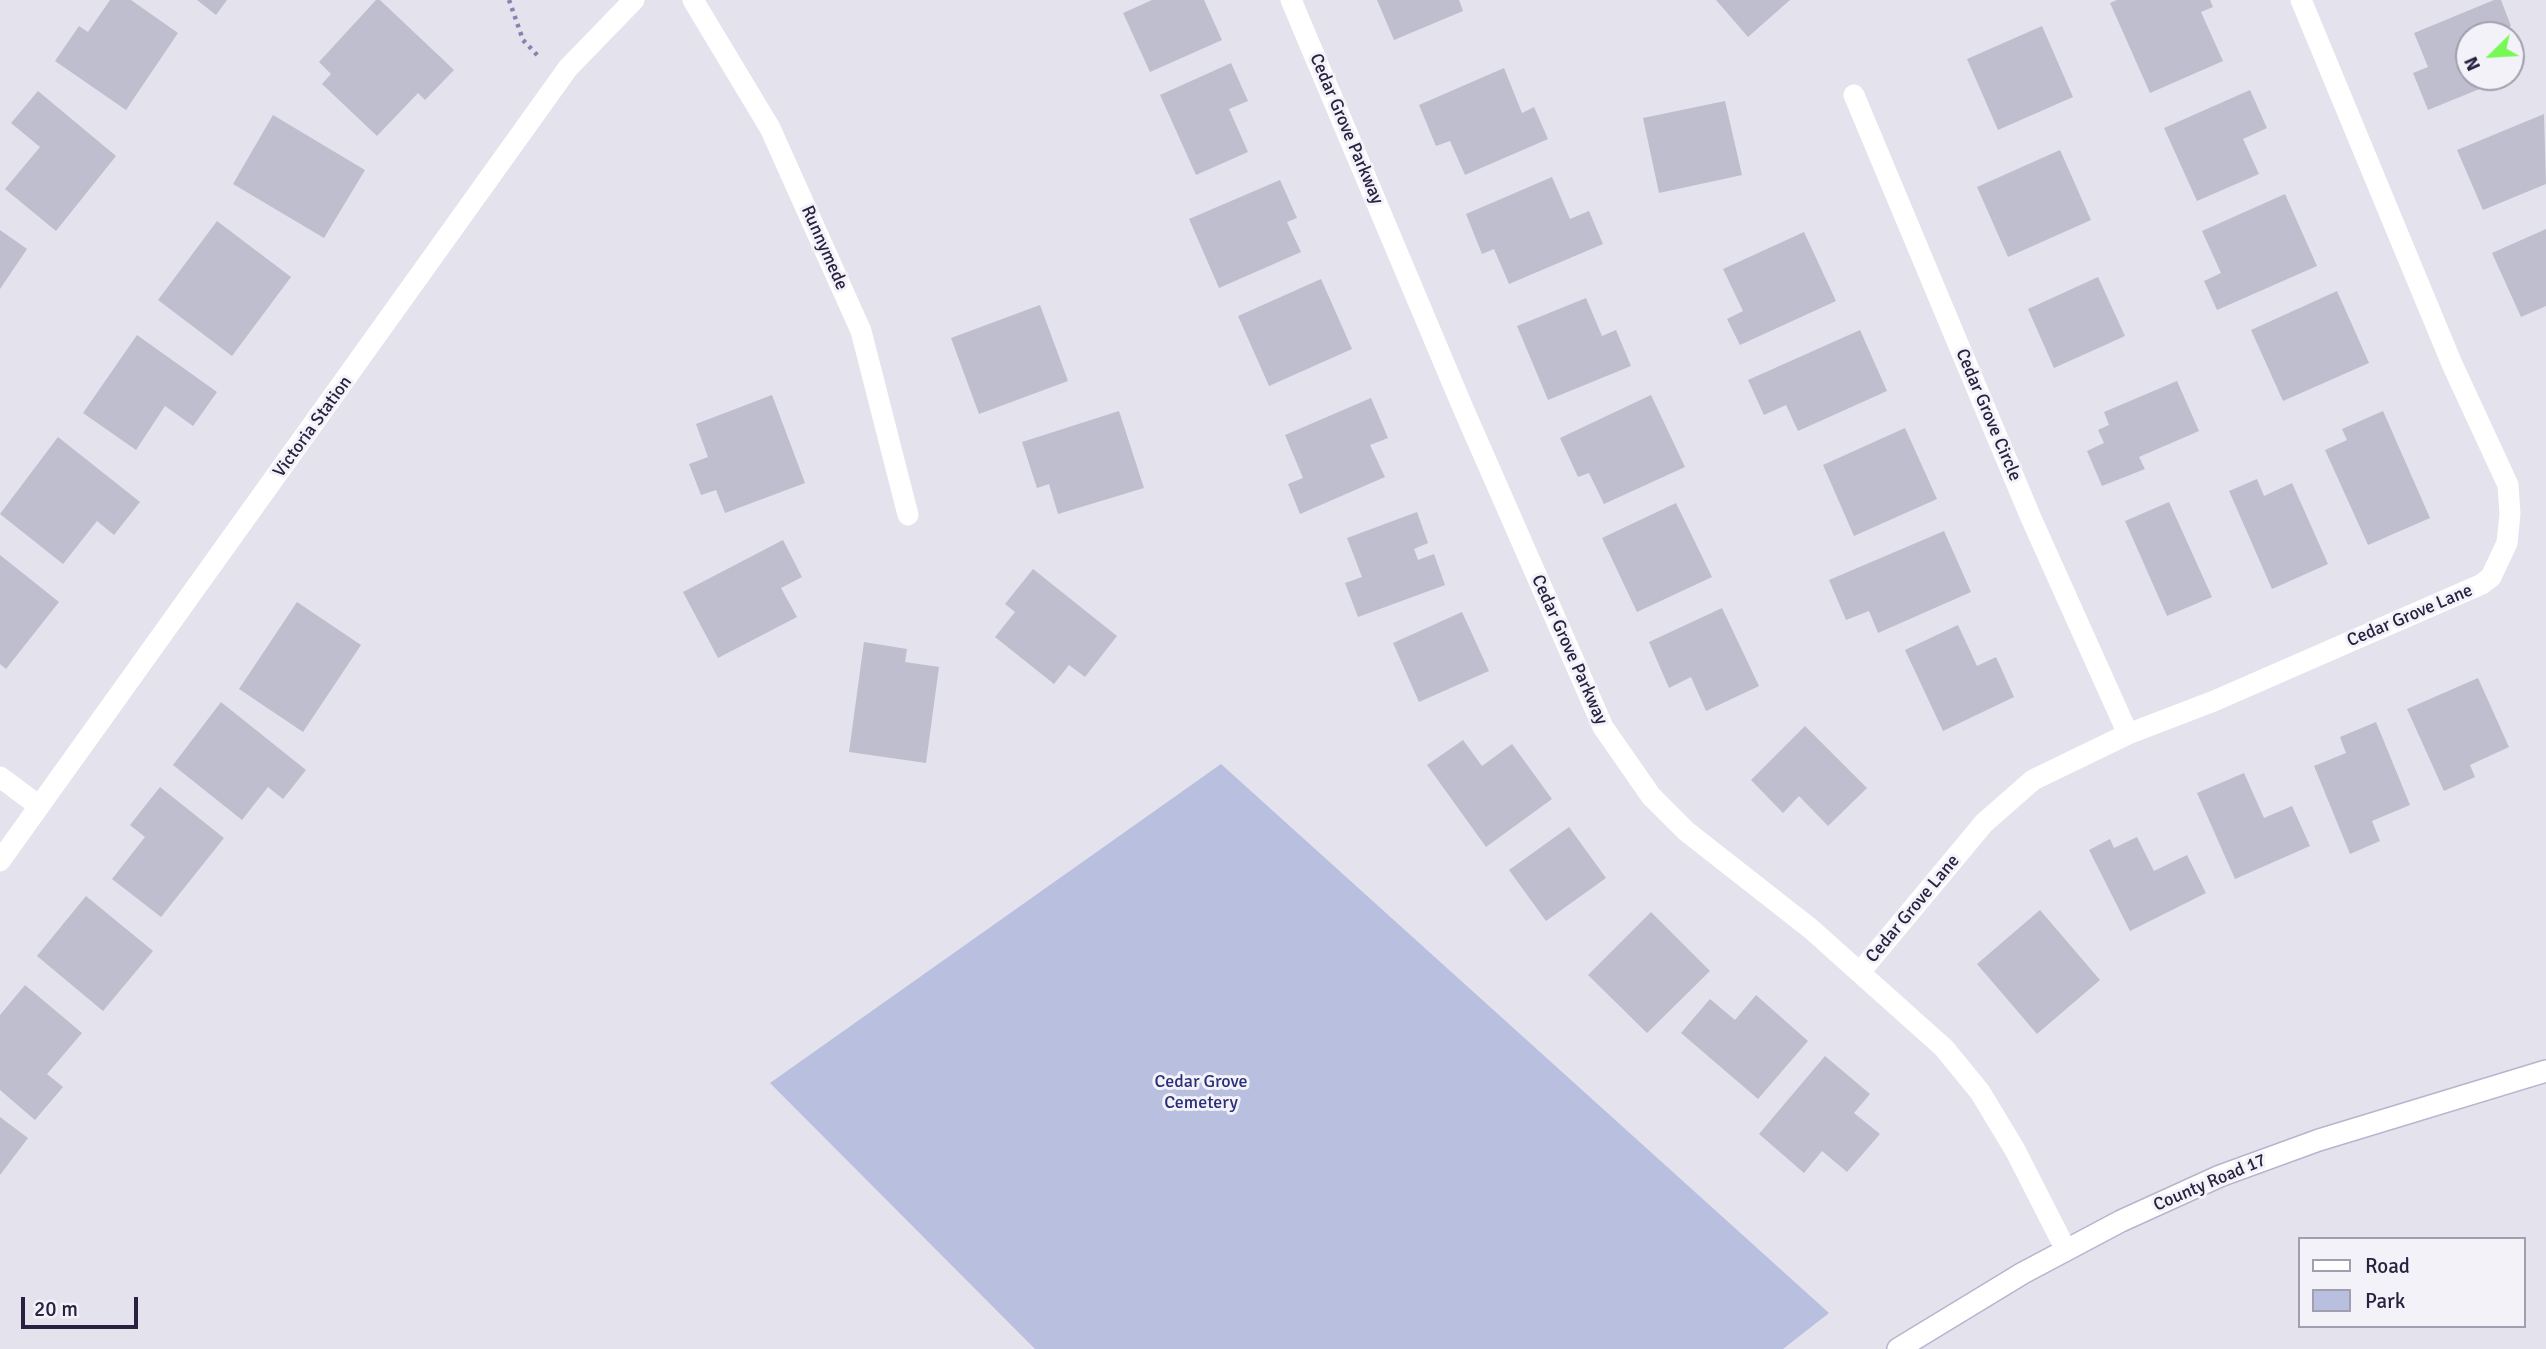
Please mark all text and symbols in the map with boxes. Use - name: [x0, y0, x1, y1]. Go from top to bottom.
- north arrow: [2455, 21, 2525, 91]
- street label: Cedar Grove Parkway: [1304, 50, 1388, 208]
- text: N: [2459, 53, 2486, 75]
- street label: Runnymede: [796, 203, 852, 293]
- street label: Cedar Grove Circle: [1950, 346, 2026, 484]
- street label: Victoria Station: [269, 372, 357, 482]
- street label: Cedar Grove Parkway: [1526, 572, 1612, 728]
- street label: Cedar Grove Lane: [2344, 580, 2476, 652]
- street label: Cedar Grove Lane: [1862, 851, 1964, 967]
- park label: Cedar Grove Cemetery: [1155, 1071, 1247, 1114]
- street label: County Road 17: [2150, 1150, 2270, 1216]
- legend: [2298, 1237, 2525, 1328]
- text: Road: [2365, 1253, 2410, 1279]
- scale bar: [24, 1282, 142, 1326]
- text: Park: [2365, 1288, 2405, 1314]
- text: 20 m: [34, 1296, 78, 1322]

